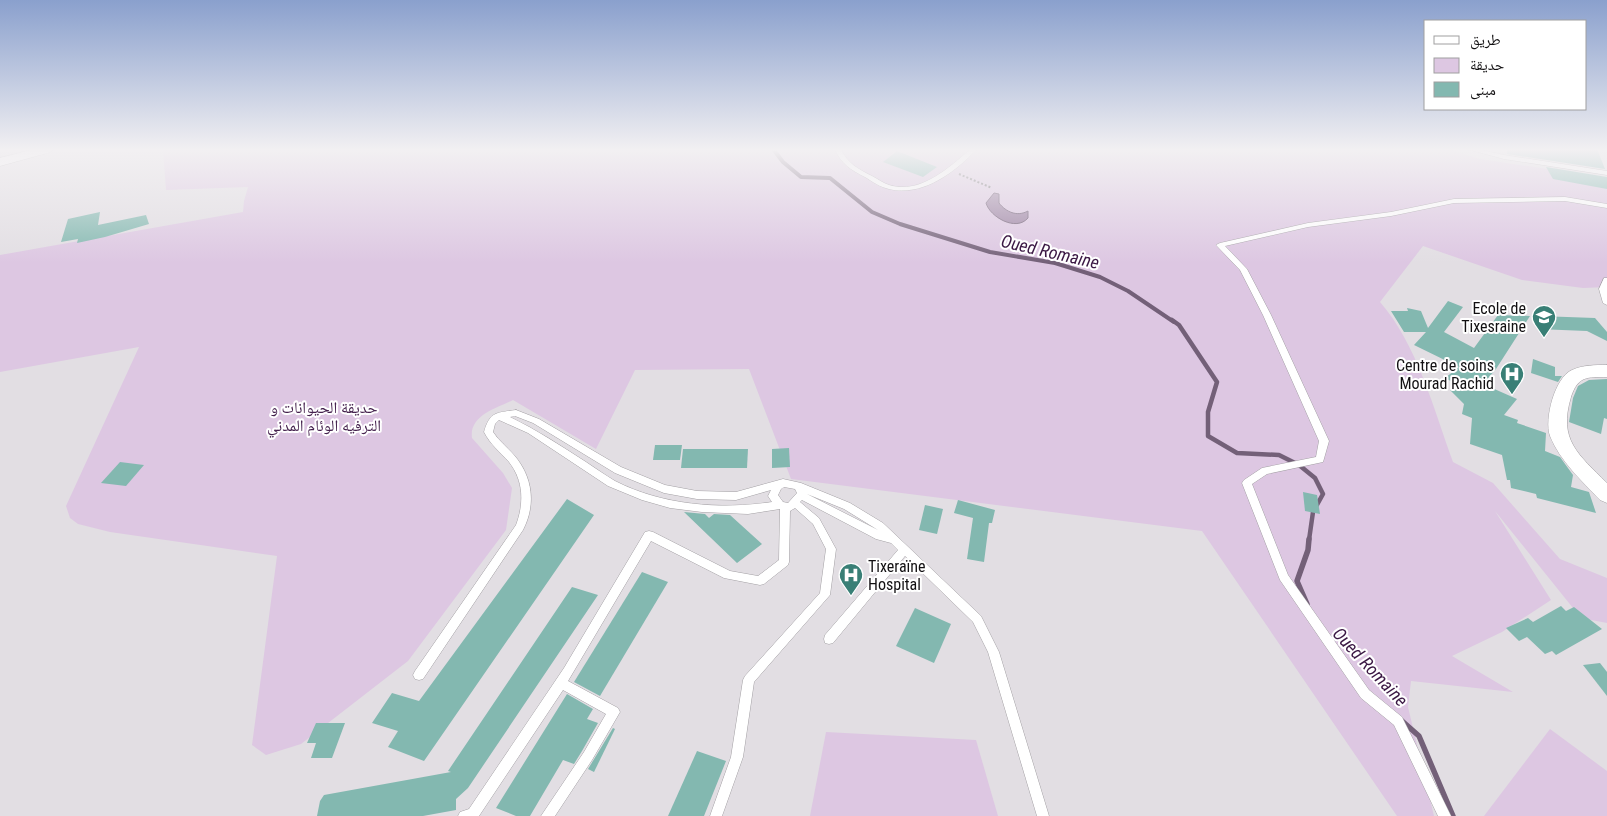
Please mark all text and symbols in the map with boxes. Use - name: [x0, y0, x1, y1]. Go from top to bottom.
- legend: [1424, 20, 1587, 110]
- text: طريق: [1470, 31, 1501, 50]
- text: حديقة: [1470, 56, 1505, 74]
- text: مبنى: [1470, 81, 1496, 100]
- water label: Oued Romaine: [999, 230, 1101, 273]
- place label: Ecole de Tixesraine: [1461, 299, 1526, 336]
- school or university icon: Ecole de Tixesraine: [1531, 304, 1557, 338]
- place label: Centre de soins Mourad Rachid: [1396, 356, 1494, 393]
- hospital icon: Centre de soins Mourad Rachid: [1499, 361, 1525, 395]
- park label: حديقة الحيوانات و الترفيه الوئام المدني: [267, 398, 381, 438]
- place label: Tixeraïne Hospital: [868, 557, 926, 594]
- hospital icon: Tixeraïne Hospital: [838, 562, 864, 596]
- water label: Oued Romaine: [1329, 623, 1412, 710]

